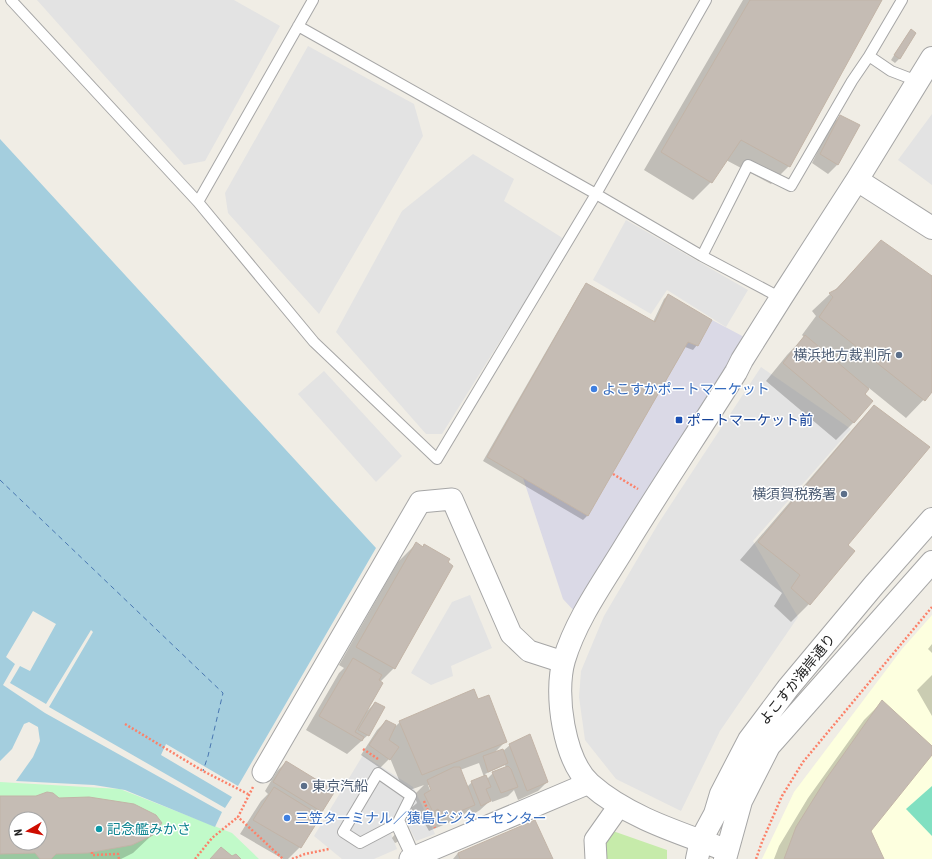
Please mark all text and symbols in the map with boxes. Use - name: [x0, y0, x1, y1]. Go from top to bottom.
- place label: 横浜地方裁判所: [793, 347, 891, 363]
- marker: 横浜地方裁判所: [894, 350, 904, 360]
- place label: よこすかポートマーケット: [602, 381, 770, 397]
- marker: よこすかポートマーケット: [589, 384, 599, 394]
- place label: ポートマーケット前: [687, 412, 813, 428]
- marker: ポートマーケット前: [674, 415, 684, 425]
- place label: 横須賀税務署: [752, 486, 836, 502]
- marker: 横須賀税務署: [839, 489, 849, 499]
- street label: よこすか海岸通り: [756, 631, 838, 727]
- place label: 東京汽船: [312, 778, 368, 794]
- marker: 東京汽船: [299, 781, 309, 791]
- place label: 三笠ターミナル／猿島ビジターセンター: [295, 810, 547, 826]
- north arrow: [8, 811, 48, 851]
- marker: 三笠ターミナル／猿島ビジターセンター: [282, 813, 292, 823]
- place label: 記念艦みかさ: [107, 821, 191, 837]
- marker: 記念艦みかさ: [94, 824, 104, 834]
- text: N: [12, 828, 26, 837]

